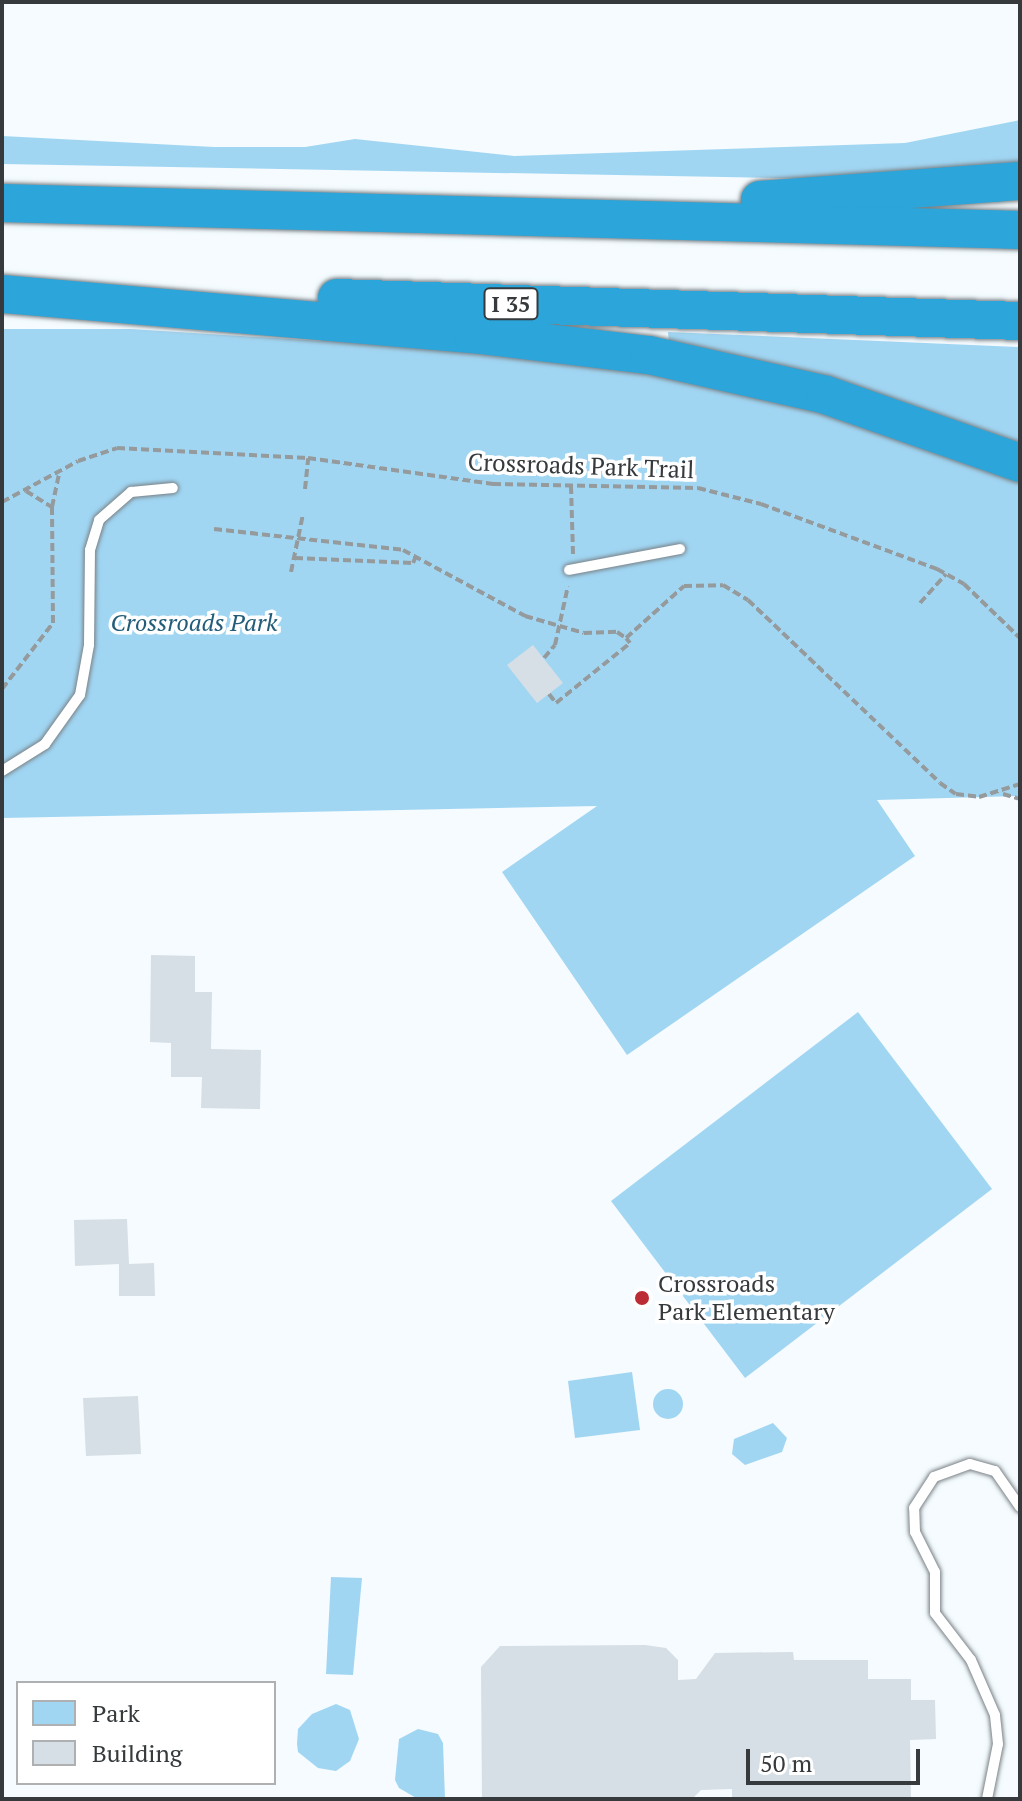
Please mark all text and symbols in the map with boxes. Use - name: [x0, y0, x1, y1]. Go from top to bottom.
- road number: I 35: [483, 286, 539, 322]
- street label: Crossroads Park Trail: [467, 448, 695, 484]
- park label: Crossroads Park: [110, 609, 278, 637]
- place label: Crossroads Park Elementary: [658, 1270, 835, 1326]
- marker: Crossroads Park Elementary: [633, 1289, 651, 1307]
- legend: [16, 1681, 276, 1785]
- text: Park: [92, 1697, 140, 1729]
- scale bar: [750, 1733, 924, 1783]
- text: Building: [92, 1737, 182, 1769]
- text: 50 m: [760, 1747, 812, 1779]

